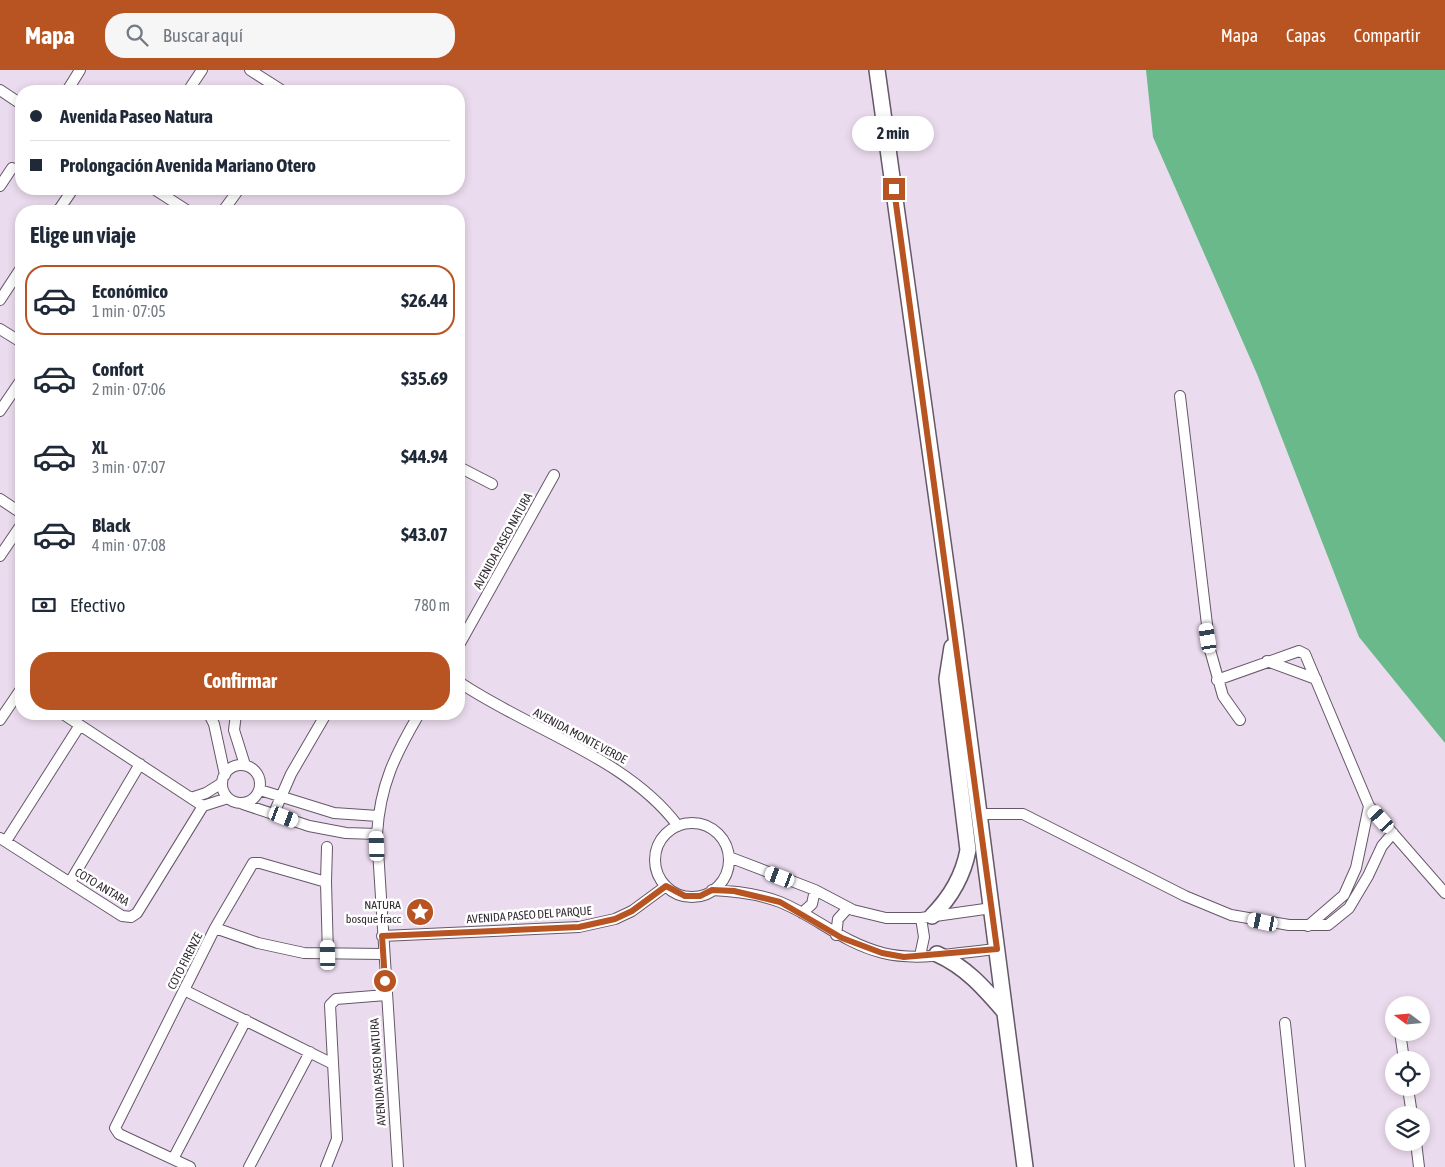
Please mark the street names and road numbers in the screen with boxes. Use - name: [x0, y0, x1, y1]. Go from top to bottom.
- street label: AVENIDA PASEO NATURA: [471, 490, 535, 592]
- street label: AVENIDA MONTE VERDE: [531, 705, 629, 767]
- street label: COTO ANTARA: [72, 865, 132, 909]
- street label: AVENIDA PASEO DEL PARQUE: [466, 904, 592, 926]
- street label: COTO FIRENZE: [165, 930, 205, 992]
- street label: AVENIDA PASEO NATURA: [367, 1018, 389, 1126]

